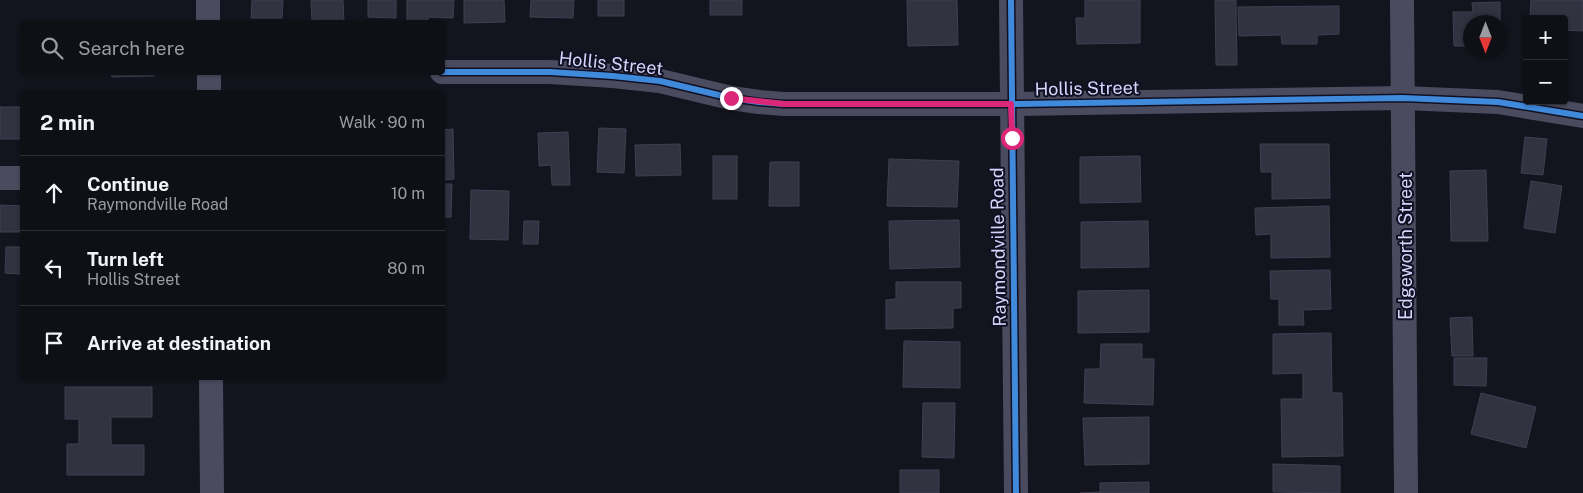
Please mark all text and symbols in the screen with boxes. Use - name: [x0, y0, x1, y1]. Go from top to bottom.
- north arrow: [1463, 15, 1508, 60]
- map controls: [1523, 15, 1568, 105]
- button: +: [1523, 15, 1568, 60]
- search box: [20, 20, 445, 75]
- icon: search: [38, 34, 66, 62]
- text: Search here: [78, 37, 185, 59]
- street label: Hollis Street: [558, 47, 664, 79]
- button: −: [1523, 60, 1568, 105]
- street label: Hollis Street: [1034, 77, 1140, 99]
- route end: [720, 87, 743, 110]
- text: 2 min: [40, 110, 95, 135]
- text: Walk · 90 m: [339, 113, 425, 132]
- route start: [1001, 127, 1024, 150]
- street label: Raymondville Road: [986, 167, 1010, 327]
- street label: Edgeworth Street: [1395, 172, 1416, 320]
- text: Continue: [87, 173, 169, 195]
- icon: ahead: [40, 179, 68, 207]
- text: 10 m: [391, 184, 425, 203]
- text: Raymondville Road: [87, 195, 228, 214]
- text: Turn left: [87, 248, 164, 270]
- icon: left: [40, 254, 68, 282]
- text: 80 m: [387, 259, 425, 278]
- text: Hollis Street: [87, 270, 180, 289]
- icon: arrive: [40, 329, 68, 357]
- text: Arrive at destination: [87, 332, 271, 354]

